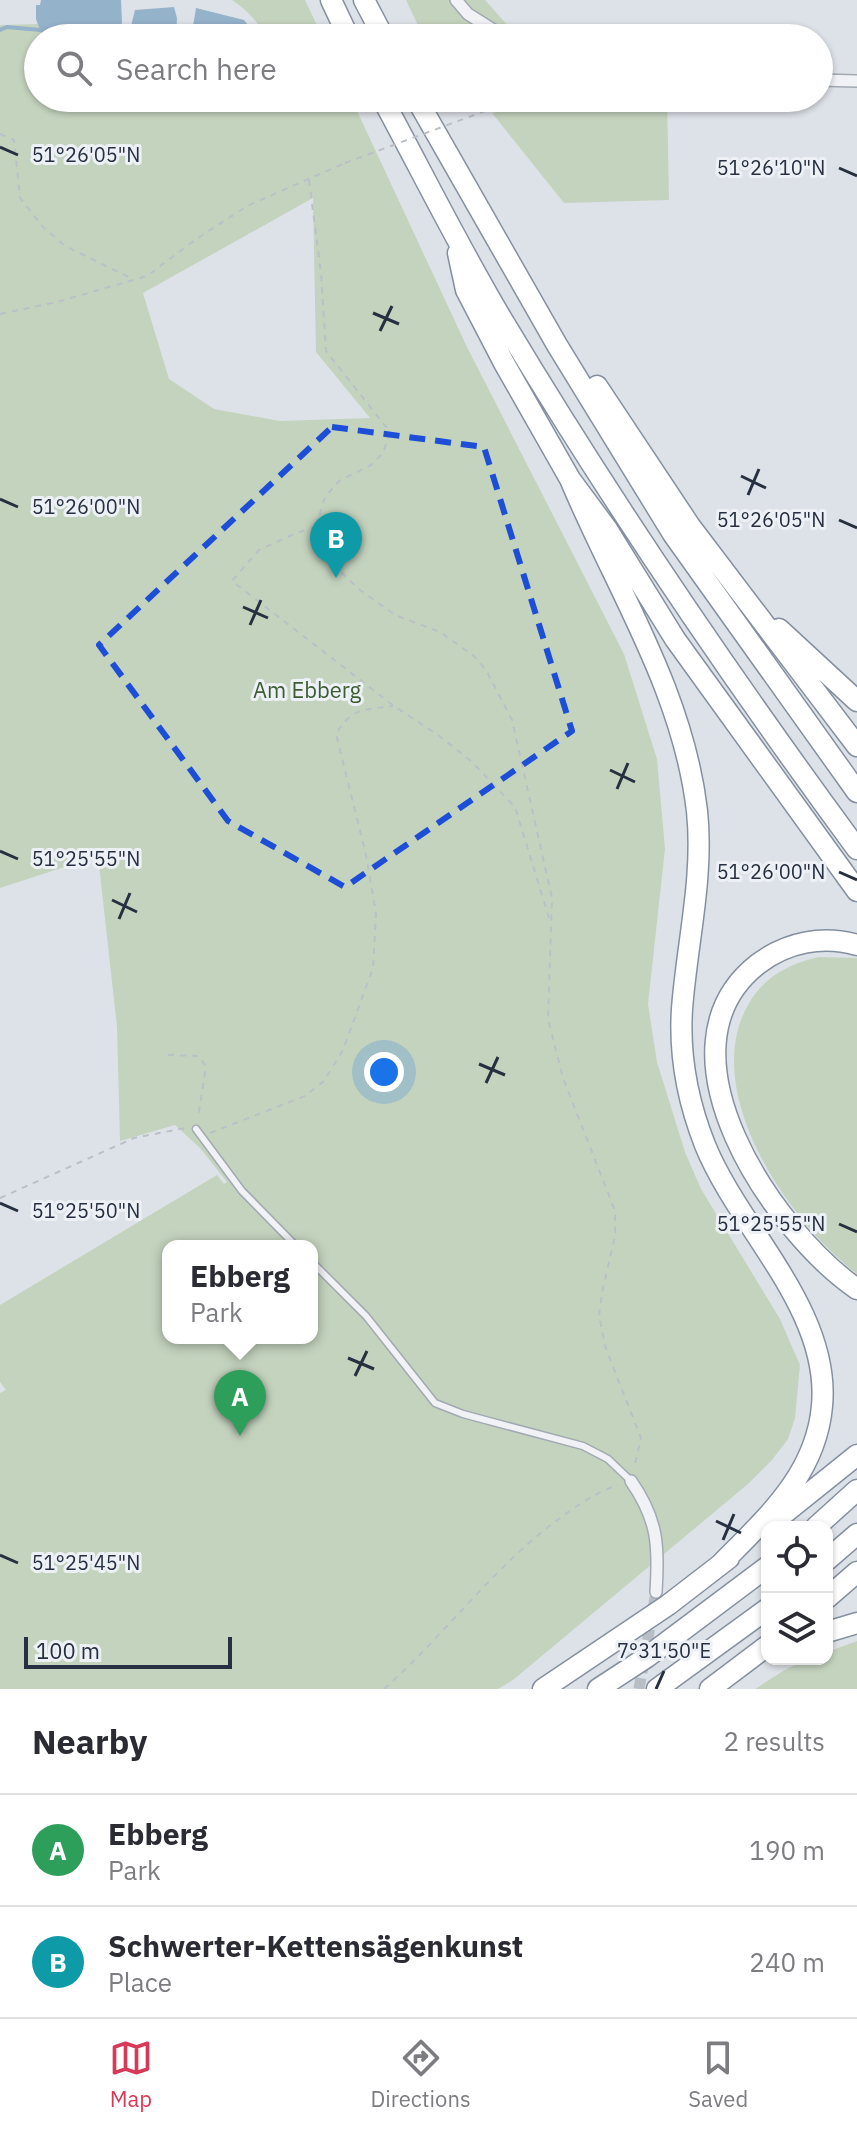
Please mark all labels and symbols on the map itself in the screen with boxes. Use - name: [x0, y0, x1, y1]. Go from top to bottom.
- text: 51°26'05"N: [32, 141, 140, 168]
- text: 51°26'10"N: [717, 154, 825, 181]
- text: 51°26'00"N: [32, 493, 140, 520]
- text: 51°26'05"N: [717, 506, 825, 533]
- pin: B: [310, 512, 362, 578]
- park label: Am Ebberg: [253, 675, 361, 704]
- text: 51°25'55"N: [32, 845, 140, 872]
- text: 51°26'00"N: [717, 858, 825, 885]
- your location: [364, 1052, 404, 1092]
- text: 51°25'50"N: [32, 1197, 140, 1224]
- text: 51°25'55"N: [717, 1210, 825, 1237]
- pin: A: [214, 1370, 266, 1436]
- text: 51°25'45"N: [32, 1549, 140, 1576]
- scale bar: [24, 1633, 232, 1669]
- text: 7°31'50"E: [617, 1637, 711, 1664]

